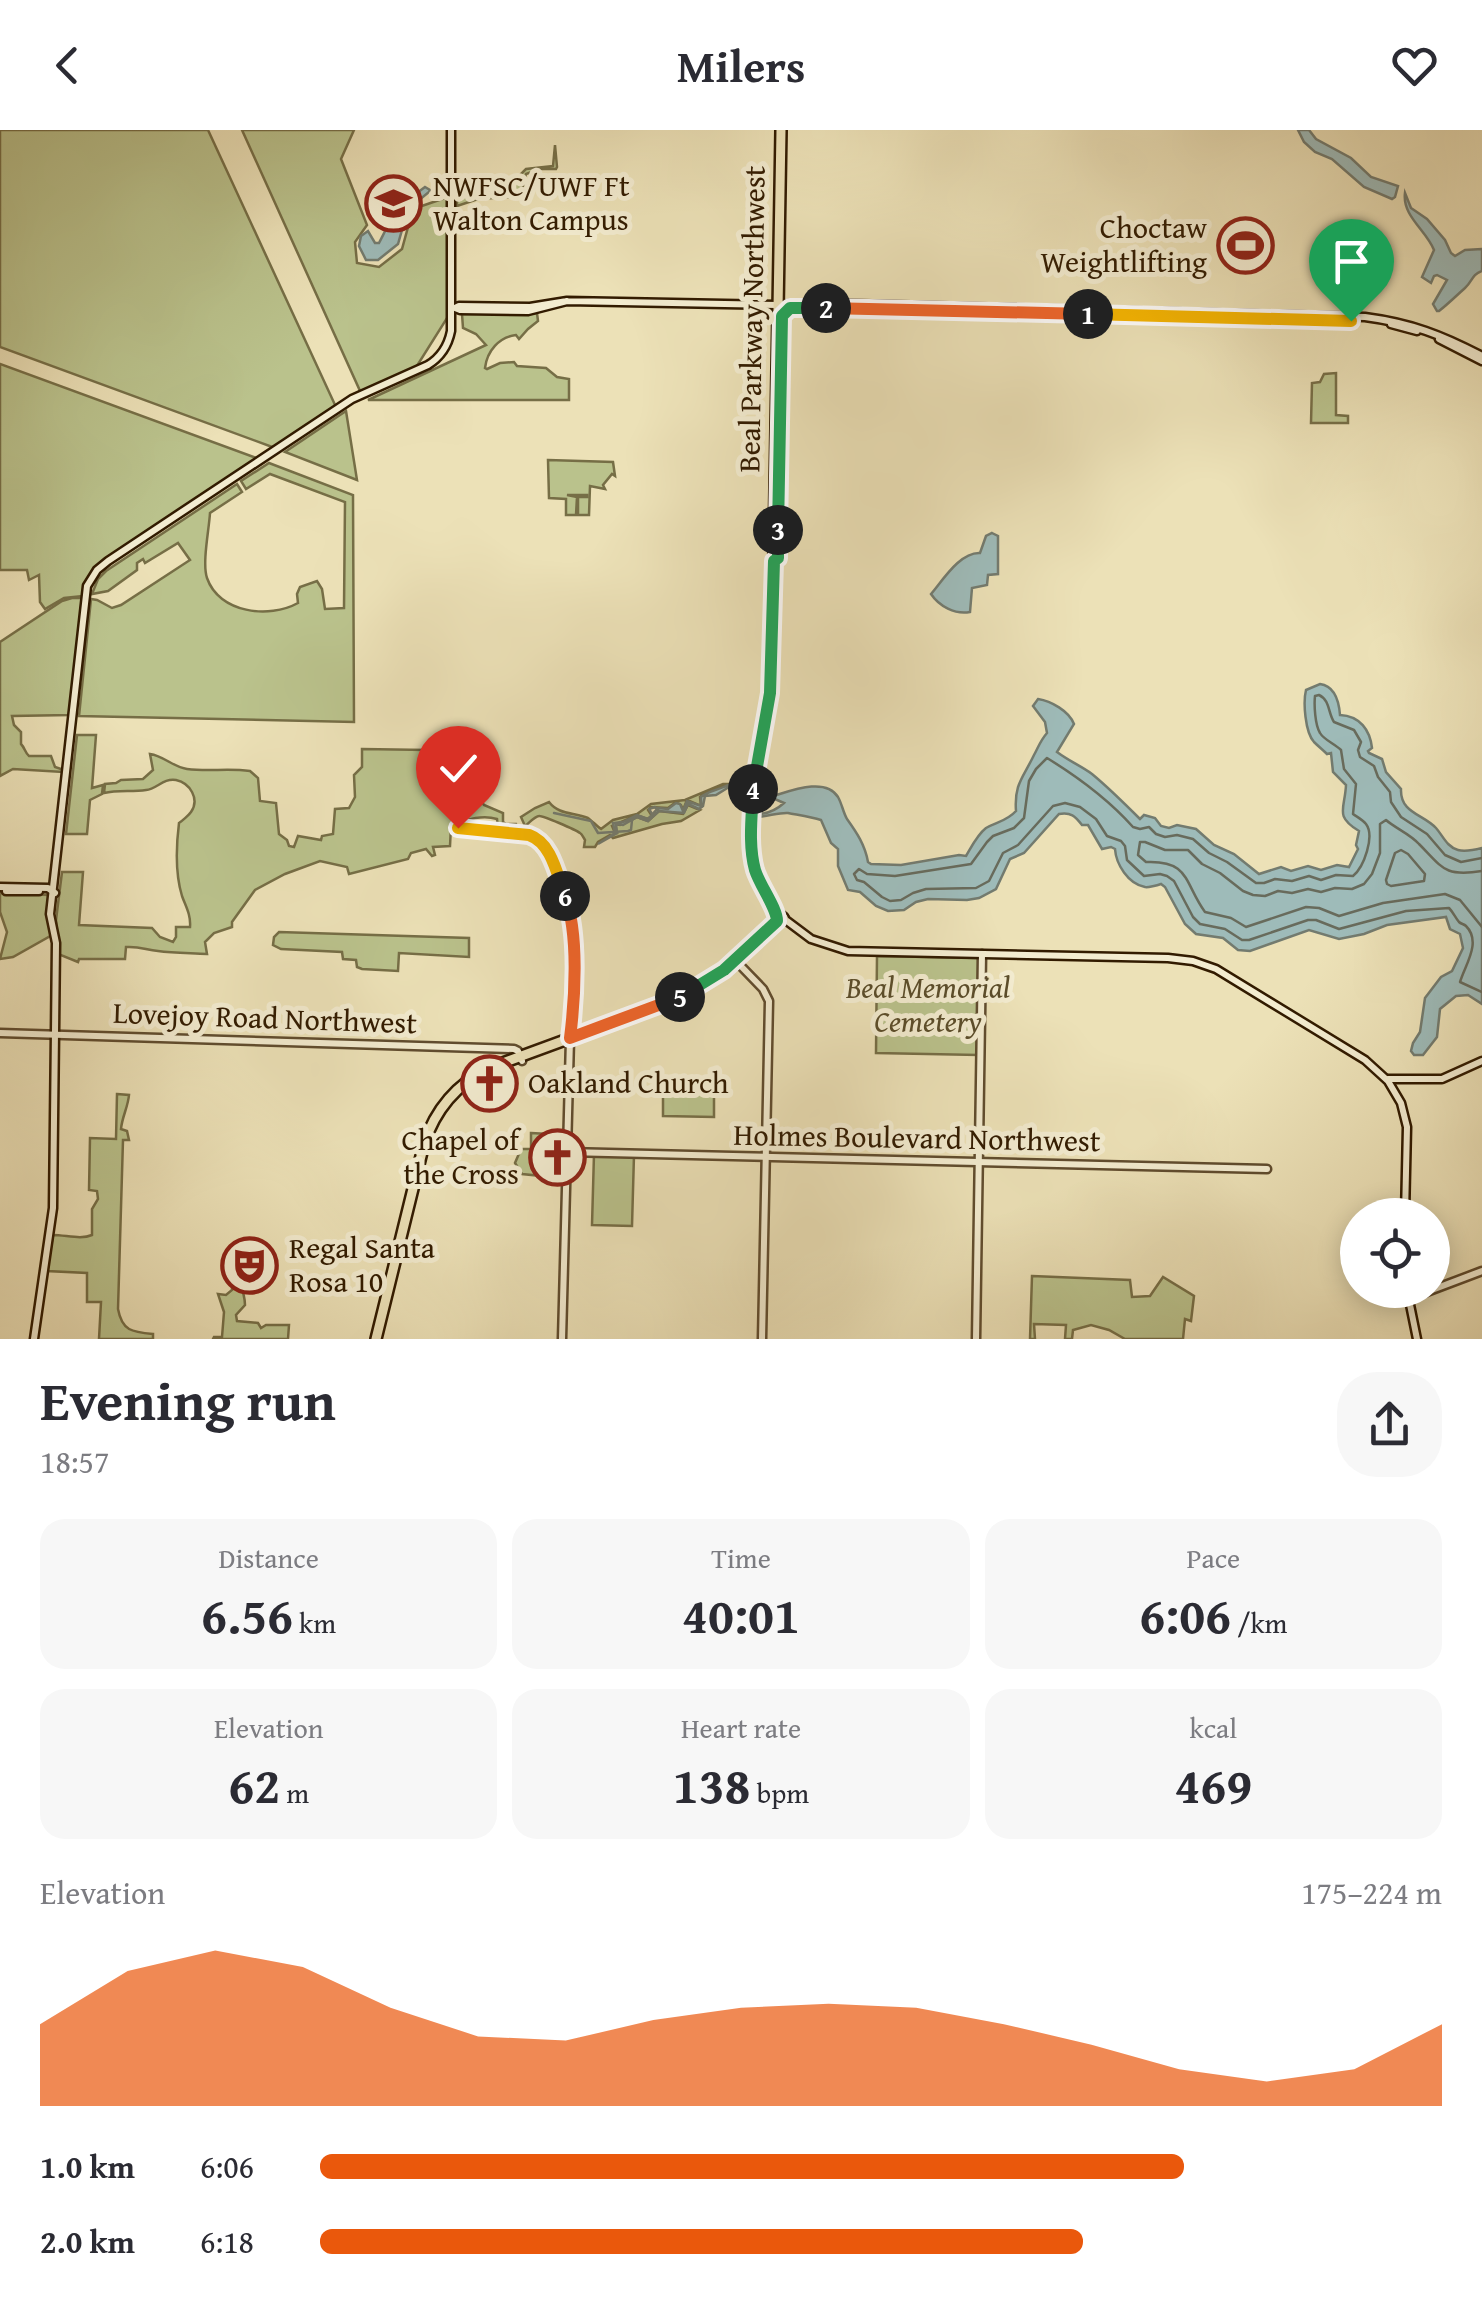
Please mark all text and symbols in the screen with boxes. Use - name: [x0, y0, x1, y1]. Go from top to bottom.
- text: Milers: [677, 33, 805, 98]
- icon: back: [40, 38, 95, 93]
- icon: heart: [1387, 38, 1442, 93]
- place label: NWFSC/UWF Ft Walton Campus: [433, 163, 630, 241]
- street label: Beal Parkway Northwest: [726, 165, 776, 473]
- school or university icon: NWFSC/UWF Ft Walton Campus: [364, 173, 424, 233]
- place label: Choctaw Weightlifting: [1041, 205, 1208, 283]
- sports icon: Choctaw Weightlifting: [1216, 215, 1276, 275]
- pin: [1309, 219, 1394, 322]
- icon: arrive: [1324, 234, 1379, 289]
- pin: 2: [801, 283, 851, 333]
- text: 2: [819, 287, 833, 328]
- pin: 1: [1063, 289, 1113, 339]
- text: 1: [1081, 293, 1095, 334]
- pin: 3: [753, 505, 803, 555]
- text: 3: [771, 509, 785, 550]
- pin: [416, 726, 501, 829]
- icon: check: [431, 741, 486, 796]
- pin: 4: [728, 764, 778, 814]
- text: 4: [746, 768, 760, 809]
- pin: 6: [540, 871, 590, 921]
- text: 6: [558, 875, 572, 916]
- park label: Beal Memorial Cemetery: [845, 965, 1010, 1043]
- pin: 5: [655, 972, 705, 1022]
- text: 5: [673, 976, 687, 1017]
- street label: Lovejoy Road Northwest: [112, 990, 418, 1044]
- church icon: Oakland Church: [459, 1053, 519, 1113]
- place label: Oakland Church: [528, 1060, 729, 1104]
- street label: Holmes Boulevard Northwest: [733, 1112, 1101, 1162]
- place label: Chapel of the Cross: [401, 1117, 522, 1195]
- church icon: Chapel of the Cross: [528, 1127, 588, 1187]
- map controls: [1340, 1198, 1450, 1308]
- button: locate: [1340, 1198, 1450, 1308]
- place label: Regal Santa Rosa 10: [289, 1225, 435, 1303]
- theatre icon: Regal Santa Rosa 10: [220, 1235, 280, 1295]
- text: Evening run: [40, 1360, 336, 1440]
- button: share: [1337, 1372, 1442, 1477]
- text: 18:57: [40, 1438, 109, 1485]
- text: Distance: [218, 1537, 319, 1578]
- text: Time: [711, 1537, 771, 1578]
- text: Pace: [1186, 1537, 1240, 1578]
- text: 6.56: [201, 1578, 293, 1651]
- text: 40:01: [682, 1578, 800, 1651]
- text: 6:06: [1139, 1578, 1231, 1651]
- text: km: [293, 1602, 336, 1643]
- text: /km: [1231, 1602, 1287, 1643]
- text: Elevation: [214, 1707, 323, 1748]
- text: Heart rate: [681, 1707, 801, 1748]
- text: kcal: [1189, 1707, 1237, 1748]
- text: 62: [228, 1748, 280, 1821]
- text: 138: [673, 1748, 751, 1821]
- text: 469: [1174, 1748, 1252, 1821]
- text: m: [280, 1772, 309, 1813]
- text: bpm: [751, 1772, 809, 1813]
- text: Elevation: [40, 1869, 165, 1916]
- text: 175–224 m: [1301, 1869, 1442, 1916]
- text: 1.0 km: [40, 2143, 135, 2190]
- text: 6:06: [200, 2143, 254, 2190]
- text: 2.0 km: [40, 2218, 135, 2265]
- text: 6:18: [200, 2218, 254, 2265]

